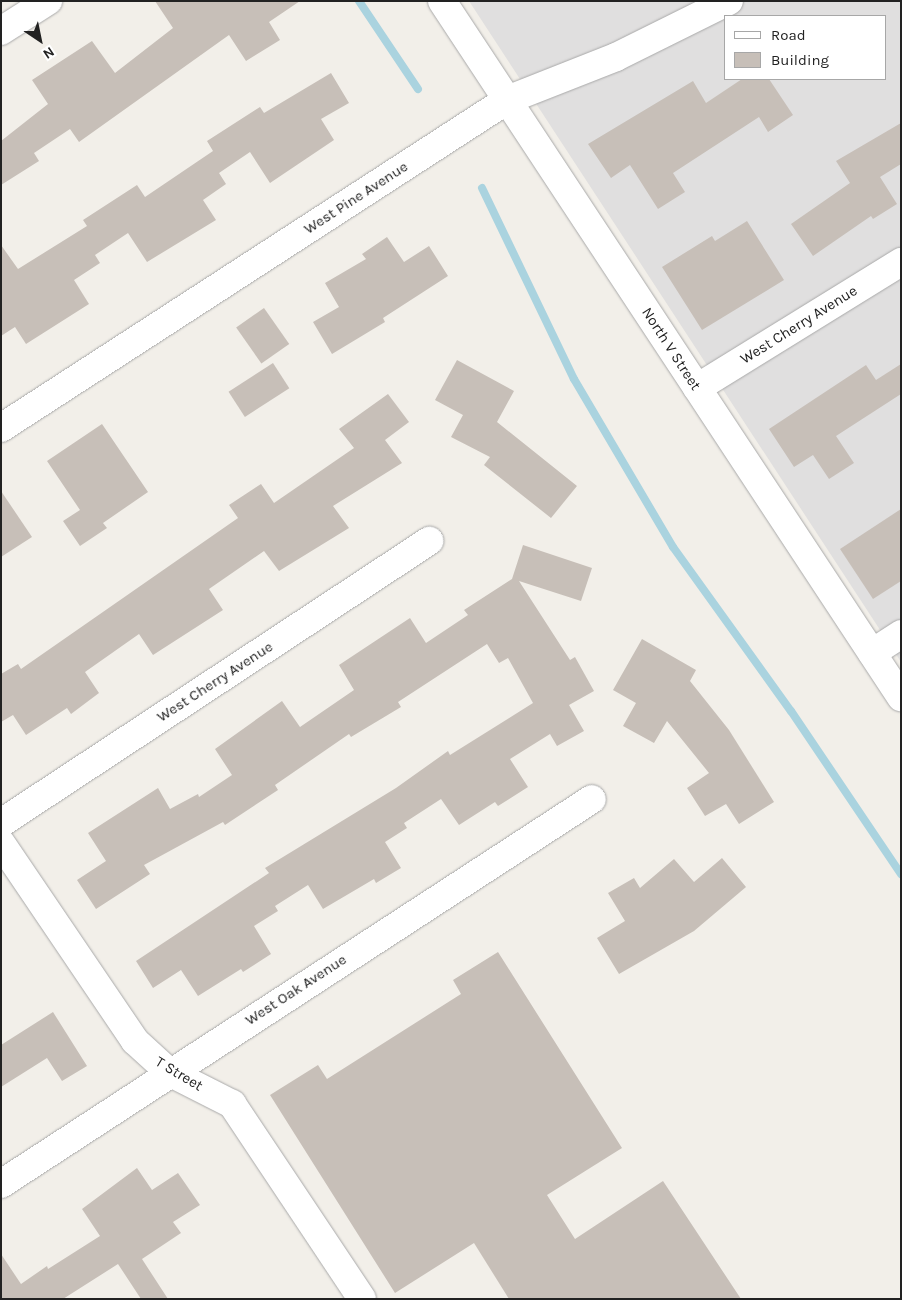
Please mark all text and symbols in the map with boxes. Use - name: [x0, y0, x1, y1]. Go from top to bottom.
- north arrow: [15, 15, 65, 65]
- legend: [724, 15, 887, 80]
- text: Road: [771, 26, 806, 44]
- text: N: [40, 43, 58, 63]
- text: Building: [771, 51, 829, 69]
- street label: West Pine Avenue: [301, 158, 411, 238]
- street label: West Cherry Avenue: [737, 282, 861, 368]
- street label: North V Street: [637, 304, 705, 394]
- street label: West Cherry Avenue: [154, 638, 276, 726]
- street label: West Oak Avenue: [242, 951, 350, 1029]
- street label: T Street: [152, 1053, 206, 1095]

